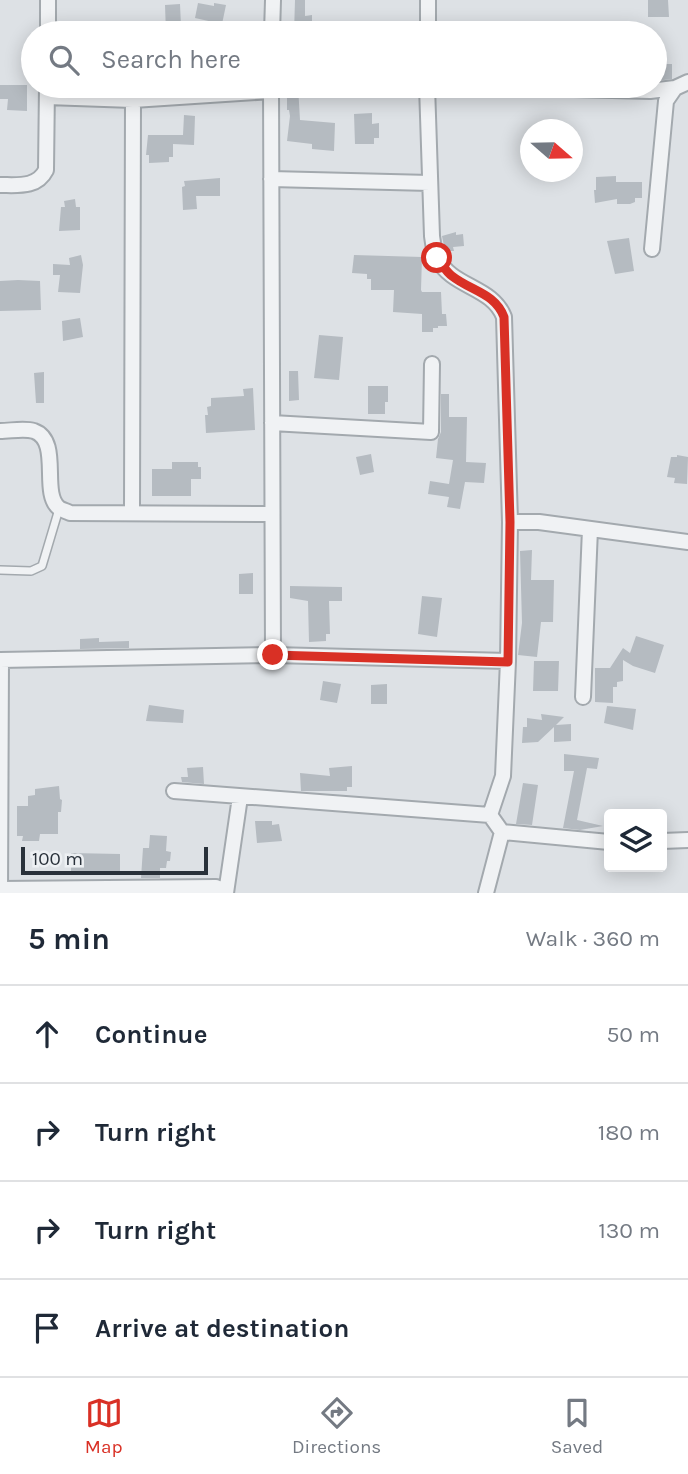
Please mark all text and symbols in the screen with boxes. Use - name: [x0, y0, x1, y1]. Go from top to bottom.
- search box: [21, 21, 667, 98]
- icon: search: [45, 41, 83, 79]
- text: Search here: [101, 44, 241, 75]
- north arrow: [520, 119, 583, 182]
- route start: [421, 242, 452, 273]
- route end: [257, 639, 288, 670]
- map controls: [604, 809, 667, 872]
- button: layers: [604, 809, 667, 872]
- scale bar: [21, 844, 208, 876]
- text: 100 m: [32, 848, 83, 870]
- text: 5 min: [28, 921, 110, 957]
- text: Walk · 360 m: [526, 925, 660, 952]
- icon: ahead: [28, 1015, 66, 1053]
- text: Continue: [95, 1019, 207, 1050]
- text: 50 m: [606, 1021, 660, 1048]
- icon: right: [28, 1113, 66, 1151]
- text: Turn right: [95, 1117, 216, 1148]
- text: 180 m: [598, 1119, 660, 1146]
- icon: right: [28, 1211, 66, 1249]
- text: Turn right: [95, 1215, 216, 1246]
- text: 130 m: [598, 1217, 660, 1244]
- icon: arrive: [28, 1309, 66, 1347]
- text: Arrive at destination: [95, 1313, 349, 1344]
- tab: Map: [85, 1394, 123, 1458]
- tab: Directions: [292, 1394, 381, 1458]
- tab: Saved: [551, 1394, 603, 1458]

